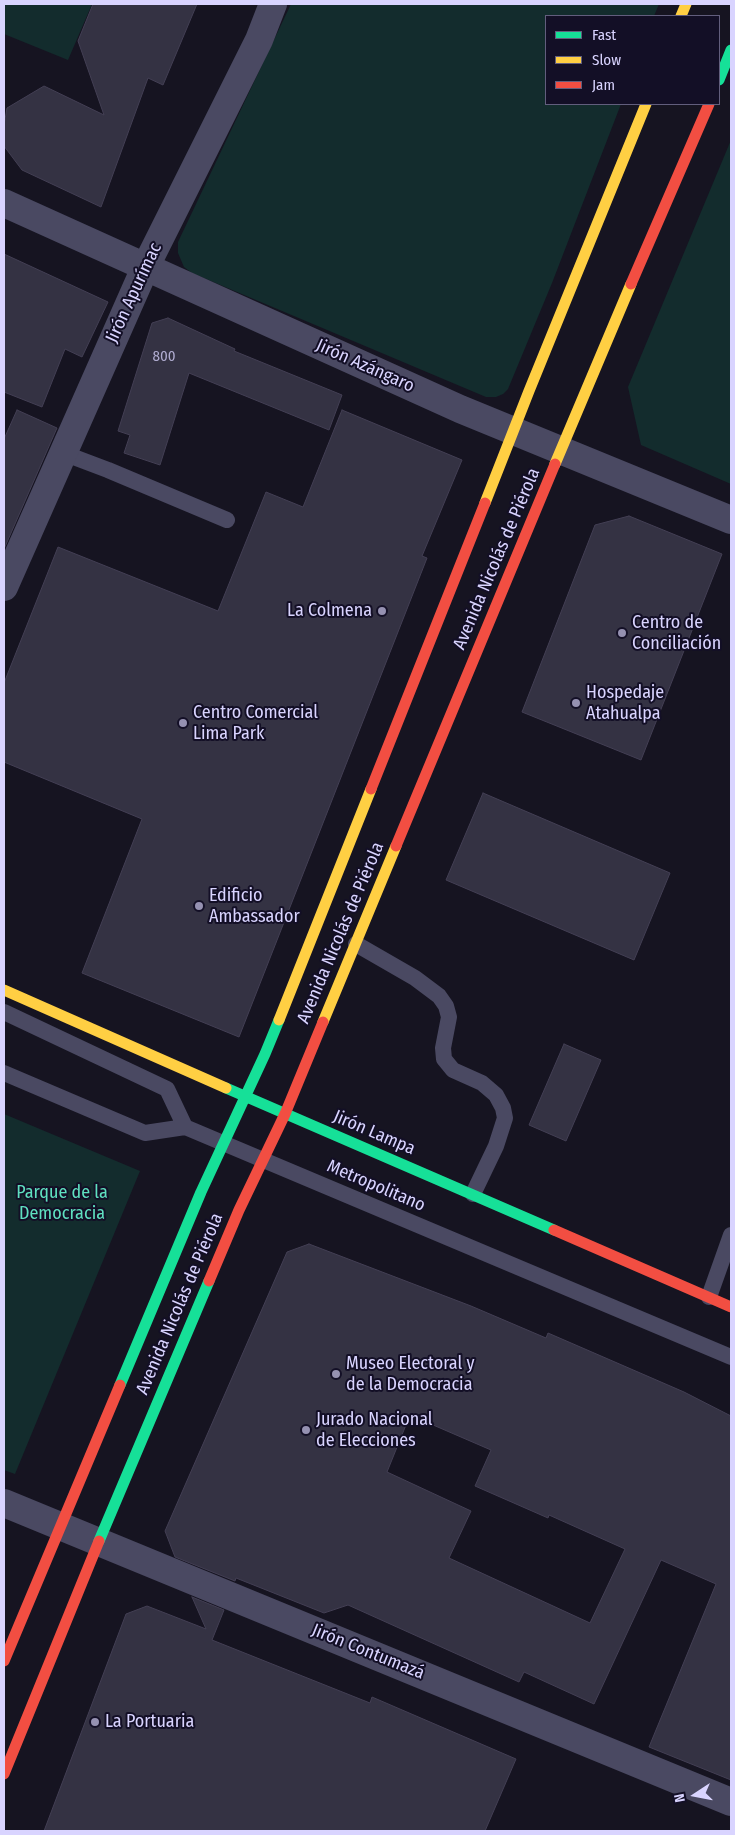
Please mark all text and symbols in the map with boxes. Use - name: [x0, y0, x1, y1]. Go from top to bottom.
- legend: [545, 15, 720, 105]
- text: Fast: [592, 26, 616, 44]
- text: Slow: [592, 51, 621, 69]
- text: Jam: [592, 76, 615, 94]
- street label: Jirón Apurímac: [101, 239, 167, 347]
- street label: Jirón Azángaro: [313, 335, 417, 397]
- house number: 800: [152, 348, 176, 366]
- street label: Avenida Nicolás de Piérola: [449, 465, 545, 653]
- place label: La Colmena: [287, 600, 372, 622]
- marker: La Colmena: [376, 605, 388, 617]
- place label: Centro de Conciliación: [632, 612, 721, 654]
- marker: Centro de Conciliación: [616, 627, 628, 639]
- place label: Hospedaje Atahualpa: [586, 682, 664, 724]
- marker: Hospedaje Atahualpa: [570, 697, 582, 709]
- place label: Centro Comercial Lima Park: [193, 702, 318, 744]
- marker: Centro Comercial Lima Park: [177, 717, 189, 729]
- street label: Avenida Nicolás de Piérola: [293, 839, 389, 1027]
- place label: Edificio Ambassador: [209, 885, 300, 928]
- marker: Edificio Ambassador: [193, 900, 205, 912]
- street label: Jirón Lampa: [330, 1106, 418, 1160]
- street label: Metropolitano: [324, 1156, 428, 1216]
- park label: Parque de la Democracia: [16, 1182, 108, 1224]
- street label: Avenida Nicolás de Piérola: [132, 1210, 228, 1398]
- place label: Museo Electoral y de la Democracia: [346, 1353, 475, 1396]
- marker: Museo Electoral y de la Democracia: [330, 1368, 342, 1380]
- place label: Jurado Nacional de Elecciones: [316, 1409, 433, 1452]
- marker: Jurado Nacional de Elecciones: [300, 1424, 312, 1436]
- street label: Jirón Contumazá: [308, 1620, 428, 1684]
- place label: La Portuaria: [105, 1711, 194, 1733]
- marker: La Portuaria: [89, 1716, 101, 1728]
- north arrow: [670, 1770, 720, 1820]
- text: N: [671, 1792, 689, 1804]

